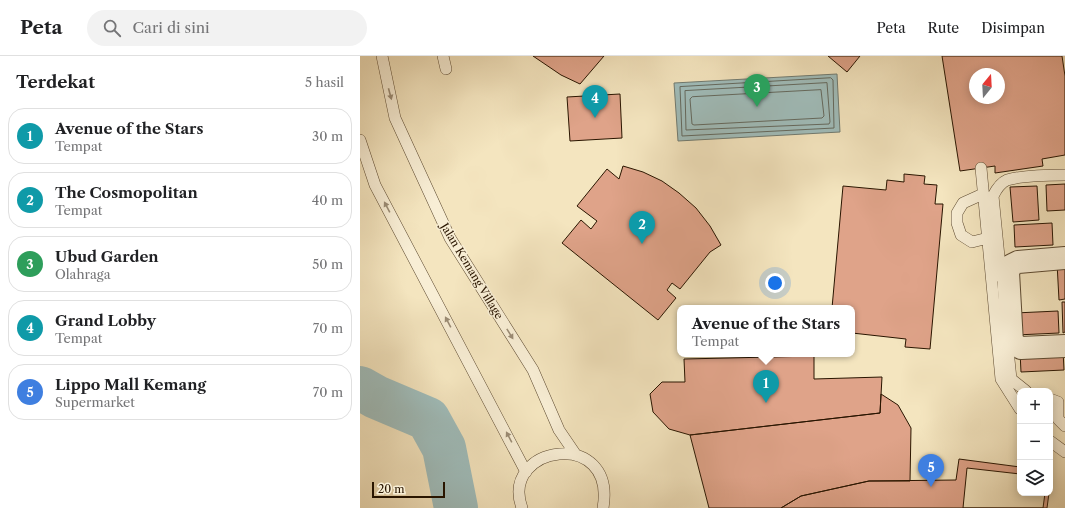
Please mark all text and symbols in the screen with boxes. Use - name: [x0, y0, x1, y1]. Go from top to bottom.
- search box: [87, 10, 367, 46]
- text: Peta: [20, 16, 63, 39]
- icon: search: [101, 17, 123, 39]
- text: Cari di sini: [133, 18, 210, 37]
- text: Peta: [876, 19, 906, 37]
- text: Rute: [928, 19, 959, 37]
- text: Disimpan: [981, 19, 1045, 37]
- north arrow: [969, 68, 1005, 104]
- text: Terdekat: [16, 72, 95, 92]
- text: 5 hasil: [305, 74, 344, 90]
- pin: 3: [744, 74, 770, 107]
- pin: 4: [582, 85, 608, 118]
- one-way arrow: [387, 88, 393, 100]
- text: Avenue of the Stars: [55, 119, 203, 138]
- text: 1: [27, 128, 33, 144]
- text: 30 m: [312, 128, 343, 144]
- text: Tempat: [55, 138, 102, 154]
- text: The Cosmopolitan: [55, 183, 198, 202]
- text: 2: [26, 192, 34, 208]
- text: 40 m: [312, 192, 343, 208]
- one-way arrow: [384, 201, 390, 213]
- text: Tempat: [55, 202, 102, 218]
- pin: 2: [629, 211, 655, 244]
- street label: Jalan Kemang Village: [437, 219, 506, 322]
- text: Ubud Garden: [55, 247, 159, 266]
- text: 3: [26, 256, 34, 272]
- text: 50 m: [312, 256, 343, 272]
- text: Olahraga: [55, 266, 111, 282]
- your location: [765, 273, 785, 293]
- popup: [677, 305, 855, 357]
- text: Grand Lobby: [55, 311, 156, 330]
- text: Avenue of the Stars: [692, 314, 840, 333]
- one-way arrow: [445, 316, 451, 328]
- text: 4: [26, 320, 34, 336]
- text: 70 m: [313, 320, 343, 336]
- one-way arrow: [506, 329, 514, 339]
- text: Tempat: [55, 330, 102, 346]
- text: Tempat: [692, 333, 739, 349]
- pin: 1: [753, 370, 779, 403]
- text: Lippo Mall Kemang: [55, 375, 206, 394]
- text: 5: [26, 384, 34, 400]
- text: 70 m: [313, 384, 343, 400]
- map controls: [1017, 388, 1053, 496]
- button: +: [1017, 388, 1053, 424]
- text: Supermarket: [55, 394, 135, 410]
- button: −: [1017, 424, 1053, 460]
- one-way arrow: [506, 431, 512, 442]
- pin: 5: [918, 454, 944, 487]
- button: layers: [1017, 460, 1053, 496]
- scale bar: [372, 480, 445, 499]
- text: 20 m: [378, 482, 404, 496]

